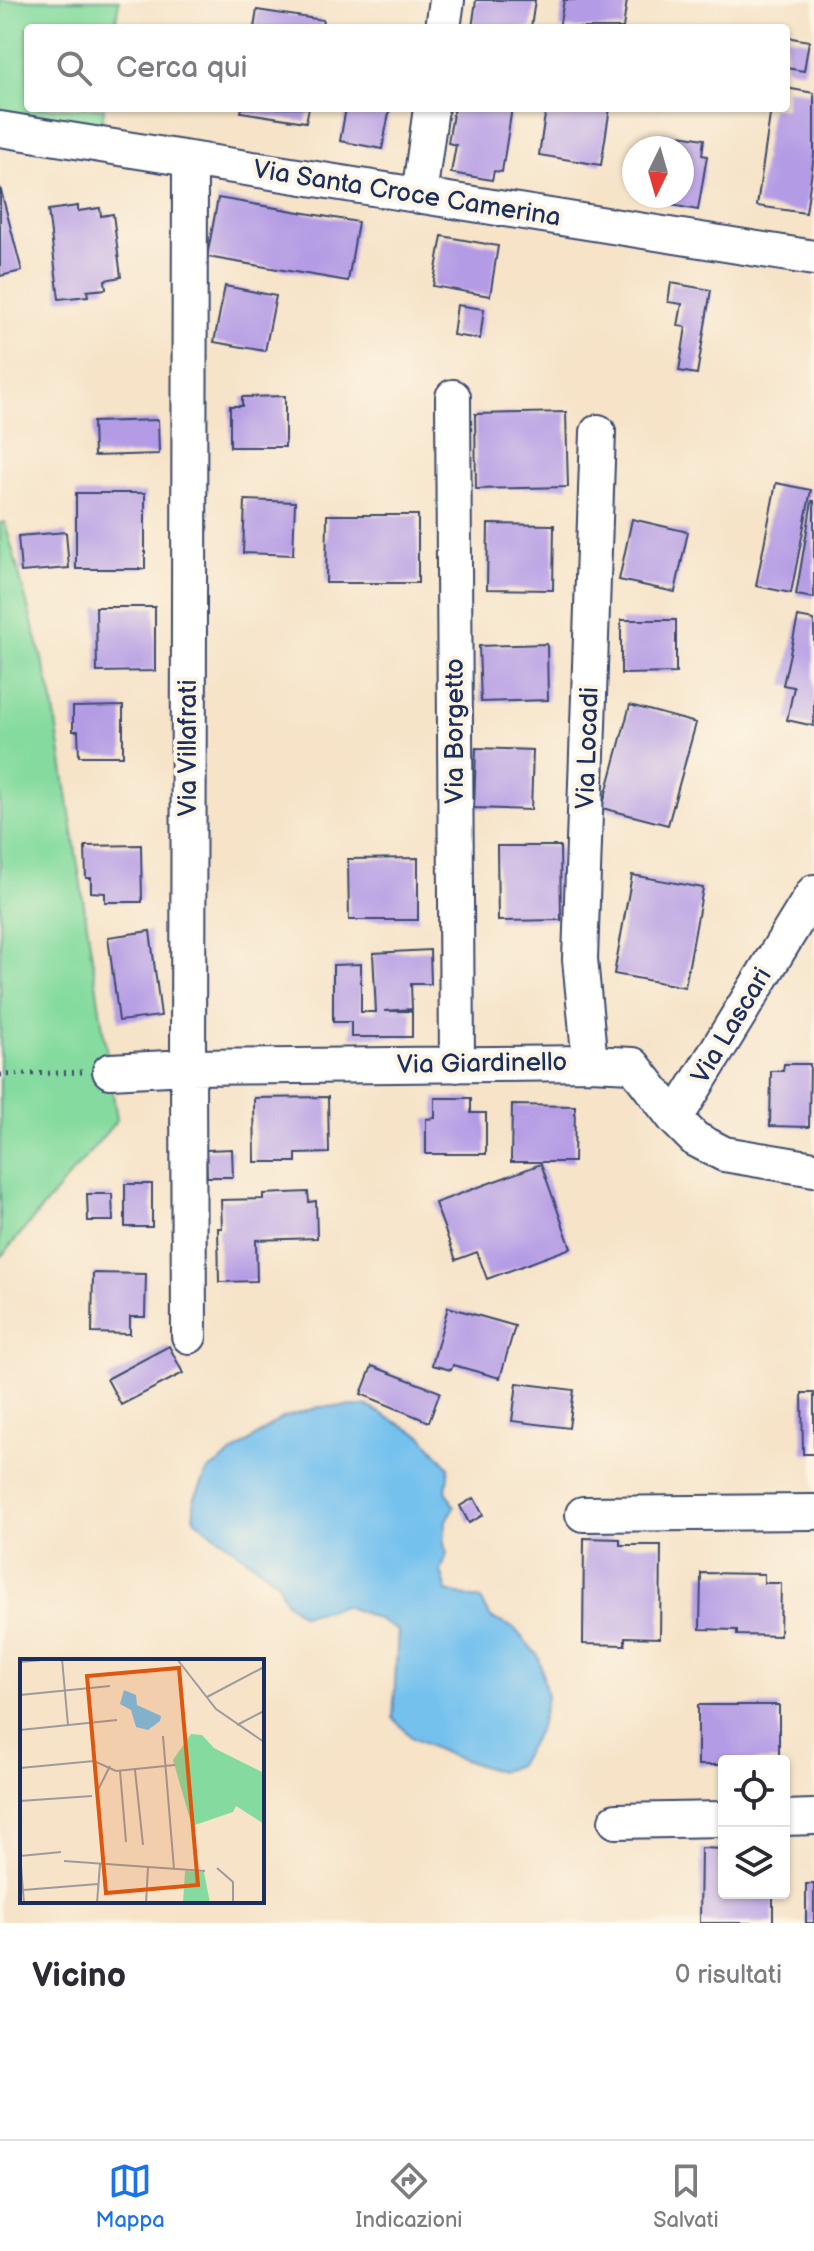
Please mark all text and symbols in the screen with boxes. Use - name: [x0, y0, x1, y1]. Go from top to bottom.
- search box: [24, 24, 790, 112]
- icon: search: [52, 46, 96, 90]
- text: Cerca qui: [116, 50, 248, 86]
- north arrow: [622, 136, 694, 208]
- street label: Via Santa Croce Camerina: [251, 154, 563, 234]
- street label: Via Borgetto: [440, 658, 471, 804]
- street label: Via Villafrati: [173, 679, 204, 817]
- street label: Via Locadi: [570, 686, 606, 810]
- street label: Via Lascari: [685, 962, 779, 1090]
- street label: Via Giardinello: [397, 1047, 567, 1081]
- inset map: [20, 1659, 264, 1903]
- map controls: [718, 1755, 790, 1899]
- button: locate: [718, 1755, 790, 1827]
- button: layers: [718, 1827, 790, 1899]
- text: Vicino: [32, 1955, 126, 1996]
- text: 0 risultati: [675, 1960, 782, 1991]
- tab: Mappa: [95, 2159, 165, 2234]
- tab: Indicazioni: [356, 2159, 462, 2234]
- tab: Salvati: [653, 2159, 719, 2234]

